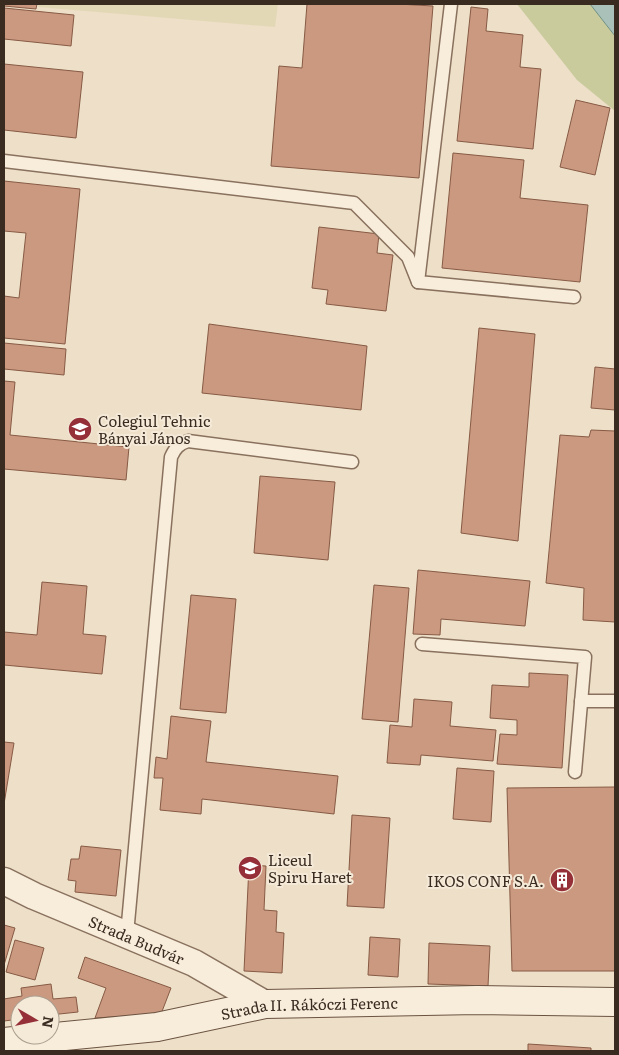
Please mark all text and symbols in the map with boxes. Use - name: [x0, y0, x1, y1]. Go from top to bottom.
- place label: Colegiul Tehnic Bányai János: [98, 409, 211, 449]
- school or university icon: Colegiul Tehnic Bányai János: [67, 416, 93, 442]
- place label: Liceul Spiru Haret: [268, 848, 352, 888]
- school or university icon: Liceul Spiru Haret: [237, 855, 263, 881]
- building icon: IKOS CONF S.A.: [549, 867, 575, 893]
- place label: IKOS CONF S.A.: [427, 869, 544, 892]
- street label: Strada Budvár: [85, 909, 188, 969]
- street label: Strada II. Rákóczi Ferenc: [219, 990, 398, 1025]
- north arrow: [10, 995, 60, 1045]
- text: N: [38, 1015, 60, 1030]

